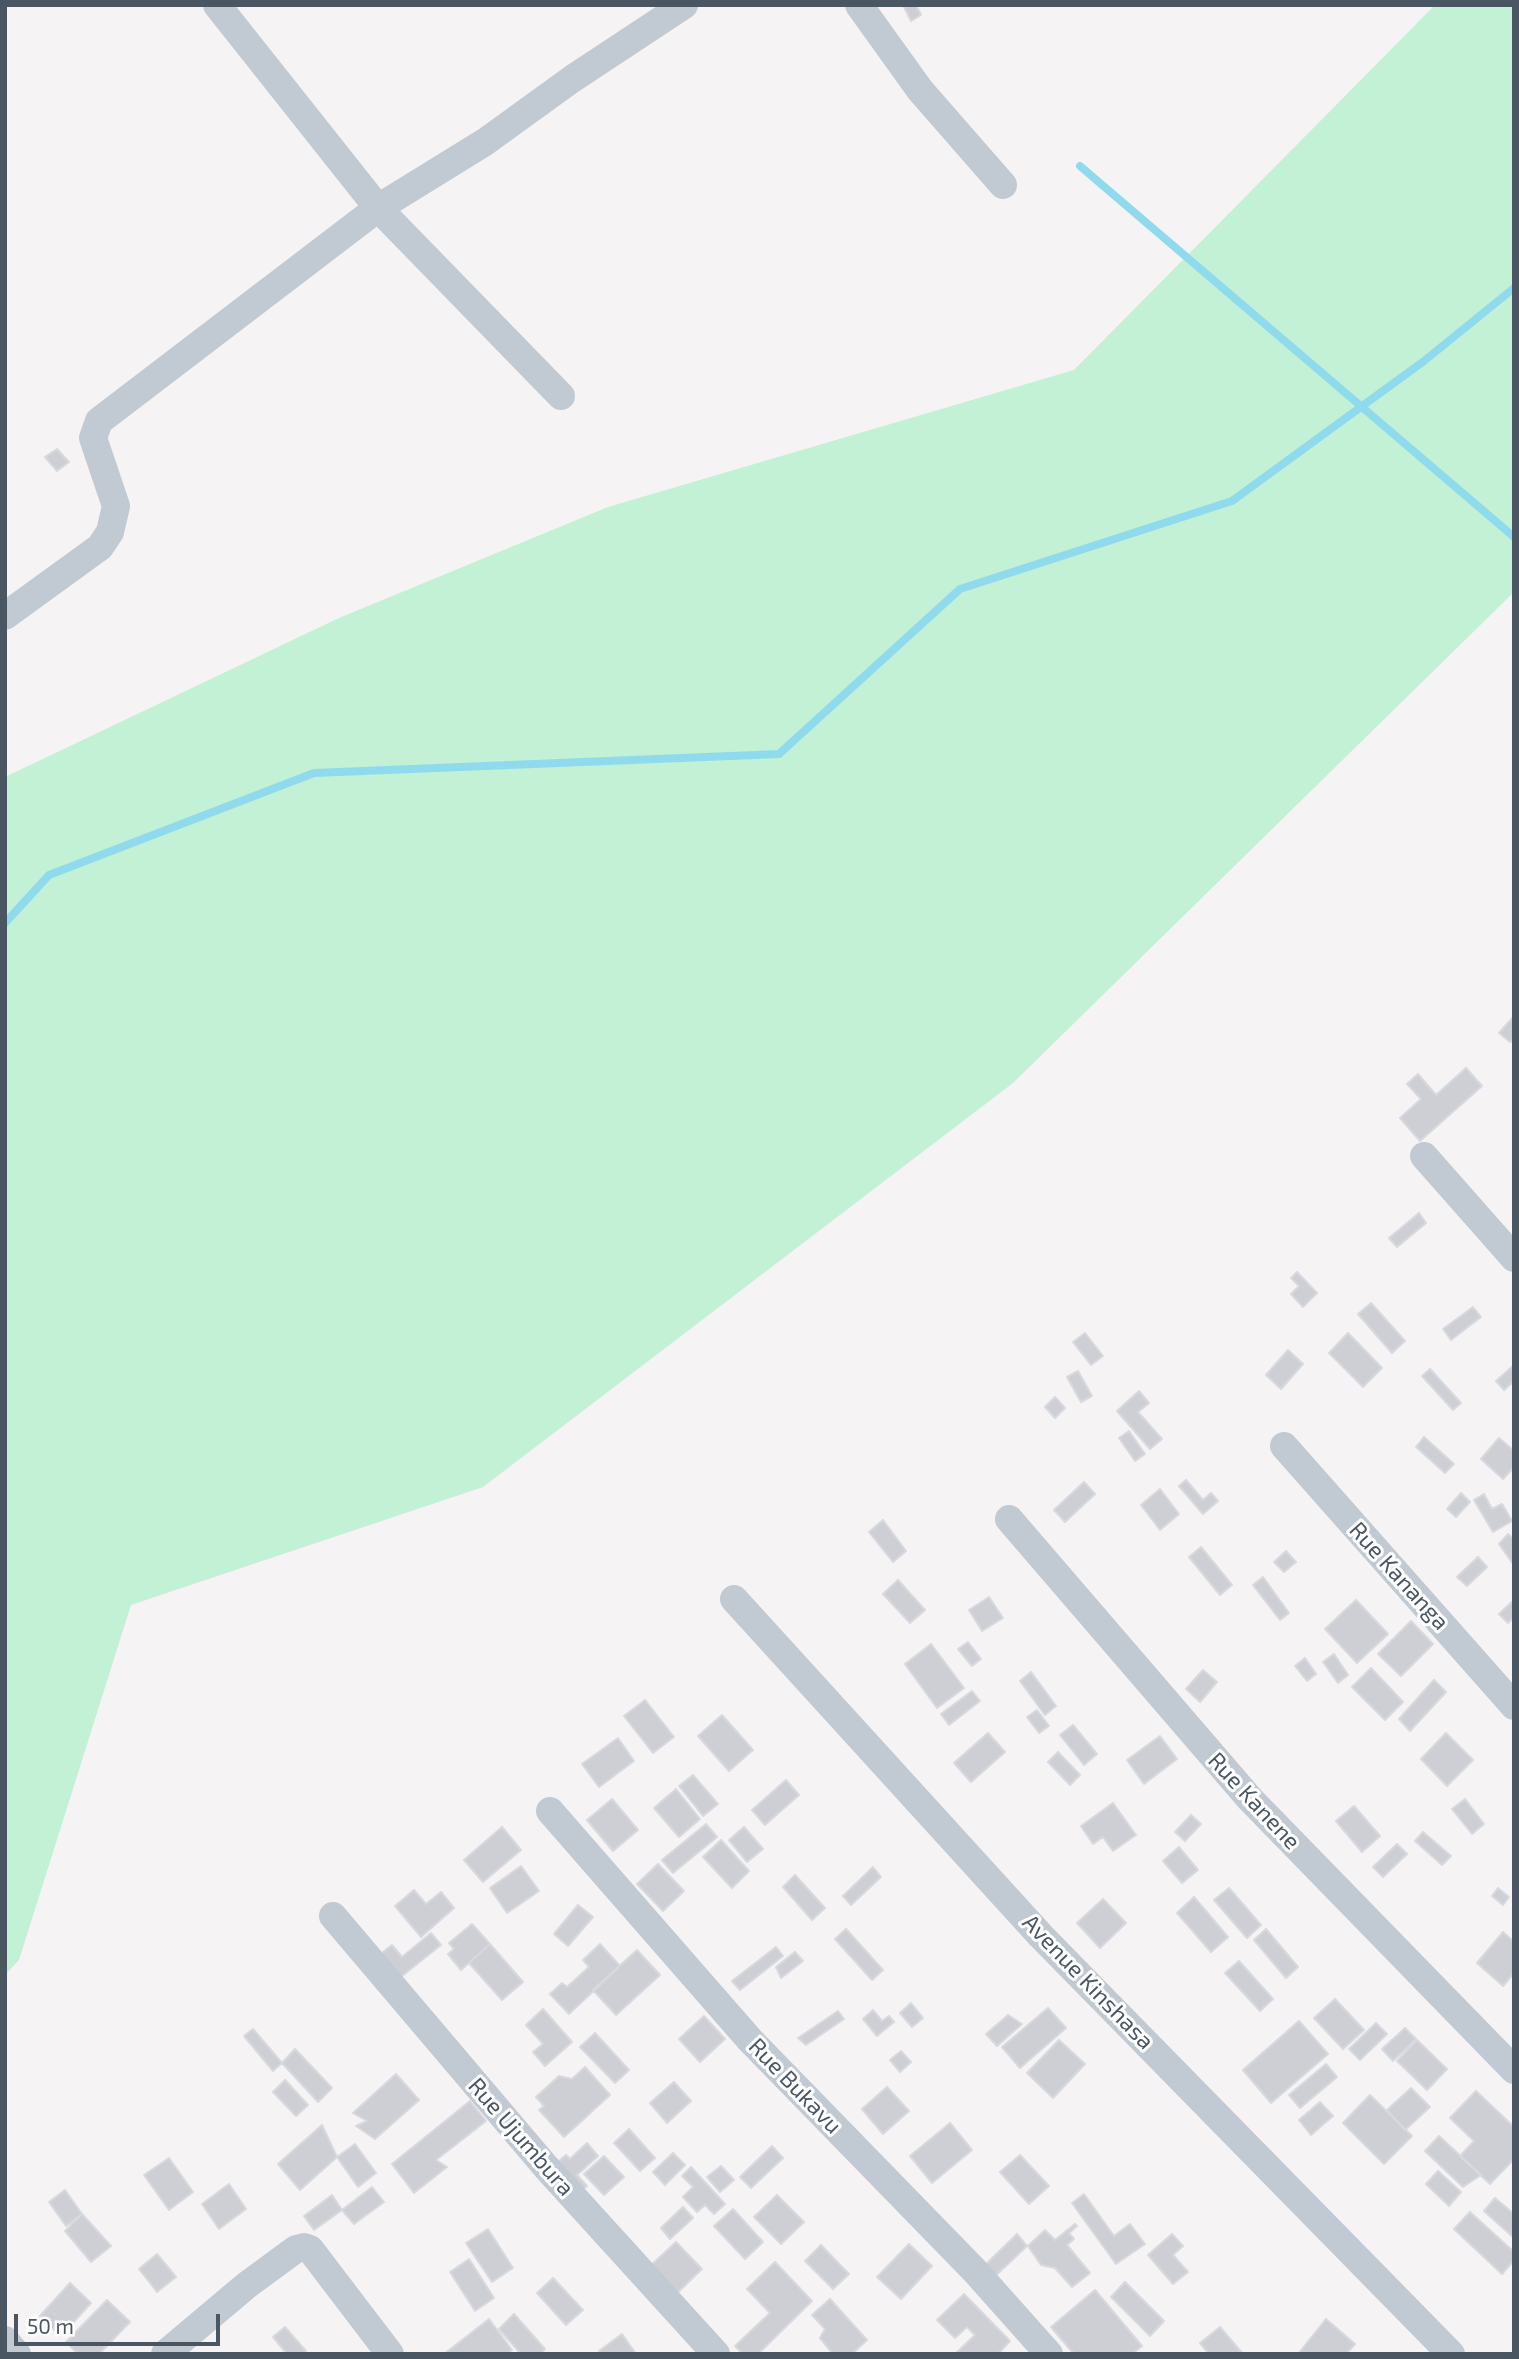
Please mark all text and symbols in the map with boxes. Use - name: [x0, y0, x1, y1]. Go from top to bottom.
- street label: Rue Kananga: [1343, 1516, 1455, 1636]
- street label: Rue Kanene: [1202, 1747, 1306, 1855]
- street label: Avenue Kinshasa: [1017, 1909, 1159, 2055]
- street label: Rue Bukavu: [743, 2033, 847, 2139]
- street label: Rue Ujumbura: [462, 2072, 580, 2202]
- scale bar: [18, 2300, 224, 2344]
- text: 50 m: [27, 2313, 74, 2338]

